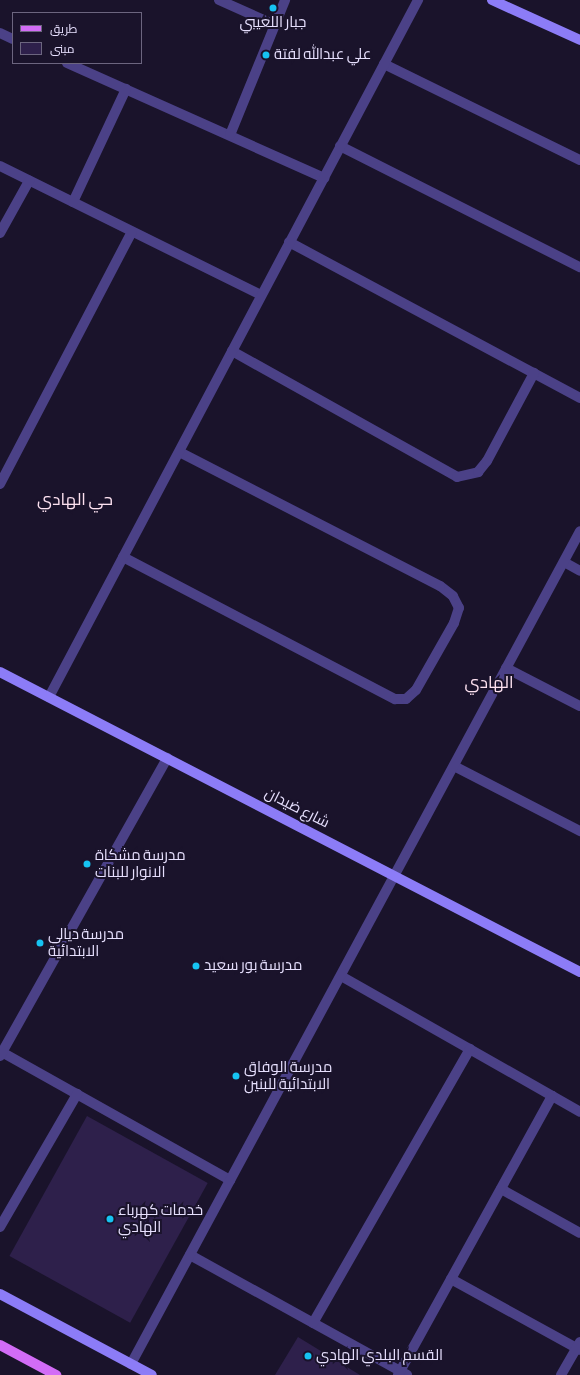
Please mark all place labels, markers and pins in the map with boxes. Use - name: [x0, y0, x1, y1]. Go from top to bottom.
- marker: جبار اللعيبي: [268, 3, 278, 13]
- place label: جبار اللعيبي: [240, 14, 306, 32]
- place label: علي عبدالله لفتة: [274, 46, 371, 64]
- marker: علي عبدالله لفتة: [261, 50, 271, 60]
- place label: مدرسة مشكاة الانوار للبنات: [95, 846, 186, 881]
- marker: مدرسة مشكاة الانوار للبنات: [82, 859, 92, 869]
- place label: مدرسة ديالى الابتدائية: [48, 925, 124, 960]
- marker: مدرسة ديالى الابتدائية: [35, 938, 45, 948]
- place label: مدرسة بور سعيد: [204, 957, 302, 975]
- marker: مدرسة بور سعيد: [191, 961, 201, 971]
- place label: مدرسة الوفاق الابتدائية للبنين: [244, 1058, 332, 1093]
- marker: مدرسة الوفاق الابتدائية للبنين: [231, 1071, 241, 1081]
- place label: خدمات كهرباء الهادي: [118, 1201, 203, 1236]
- marker: خدمات كهرباء الهادي: [105, 1214, 115, 1224]
- place label: القسم البلدي الهادي: [316, 1347, 443, 1365]
- marker: القسم البلدي الهادي: [303, 1351, 313, 1361]

